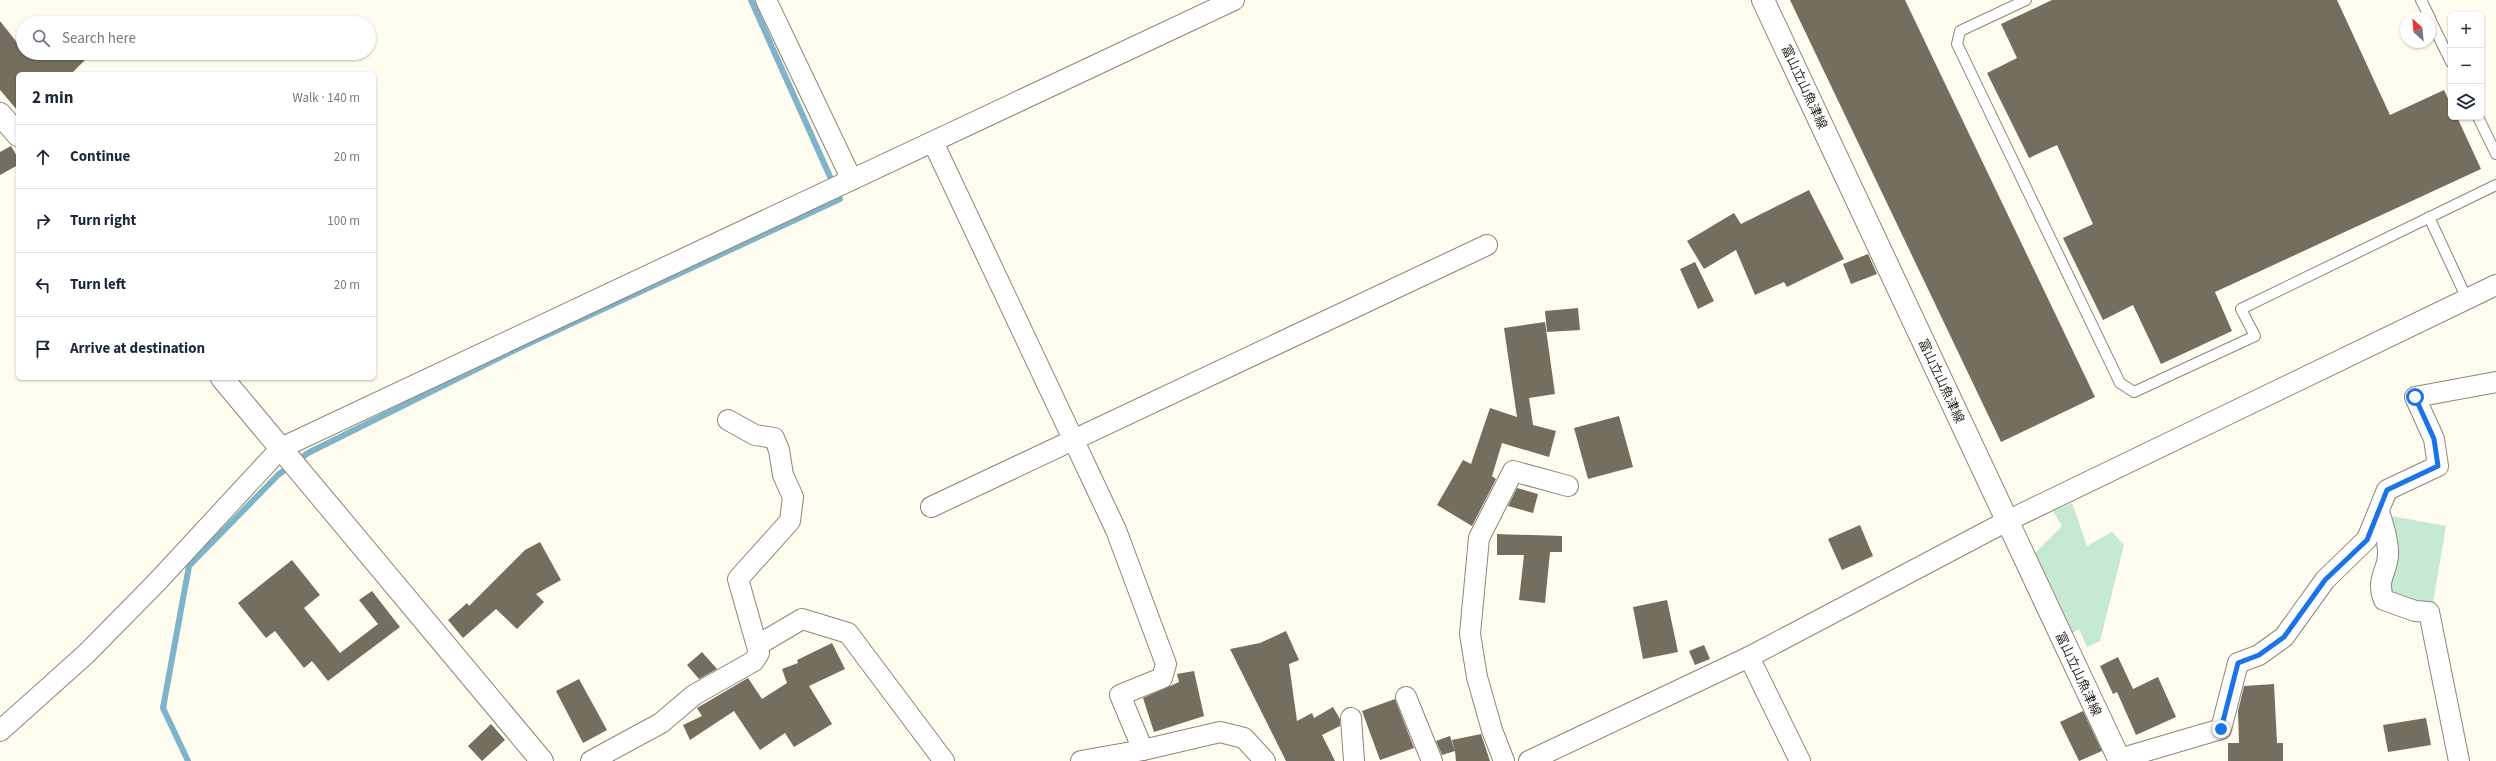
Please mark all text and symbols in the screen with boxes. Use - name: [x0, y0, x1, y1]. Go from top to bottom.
- north arrow: [2400, 12, 2436, 48]
- map controls: [2448, 12, 2484, 120]
- button: +: [2448, 12, 2484, 48]
- search box: [16, 16, 376, 60]
- icon: search: [30, 27, 52, 49]
- text: Search here: [62, 28, 136, 49]
- street label: 富山立山魚津線: [1777, 42, 1831, 132]
- button: −: [2448, 48, 2484, 84]
- button: layers: [2448, 84, 2484, 120]
- text: 2 min: [32, 86, 73, 110]
- text: Walk · 140 m: [292, 89, 360, 107]
- icon: ahead: [32, 146, 54, 168]
- text: Continue: [70, 146, 130, 167]
- text: 20 m: [334, 148, 360, 166]
- icon: right: [32, 210, 54, 232]
- text: Turn right: [70, 210, 136, 231]
- text: 100 m: [327, 212, 360, 230]
- icon: left: [32, 274, 54, 296]
- text: Turn left: [70, 274, 126, 295]
- text: 20 m: [334, 276, 360, 294]
- street label: 富山立山魚津線: [1914, 336, 1968, 426]
- icon: arrive: [32, 338, 54, 360]
- text: Arrive at destination: [70, 338, 205, 359]
- route start: [2406, 388, 2424, 406]
- street label: 富山立山魚津線: [2051, 629, 2105, 719]
- route end: [2212, 720, 2230, 738]

